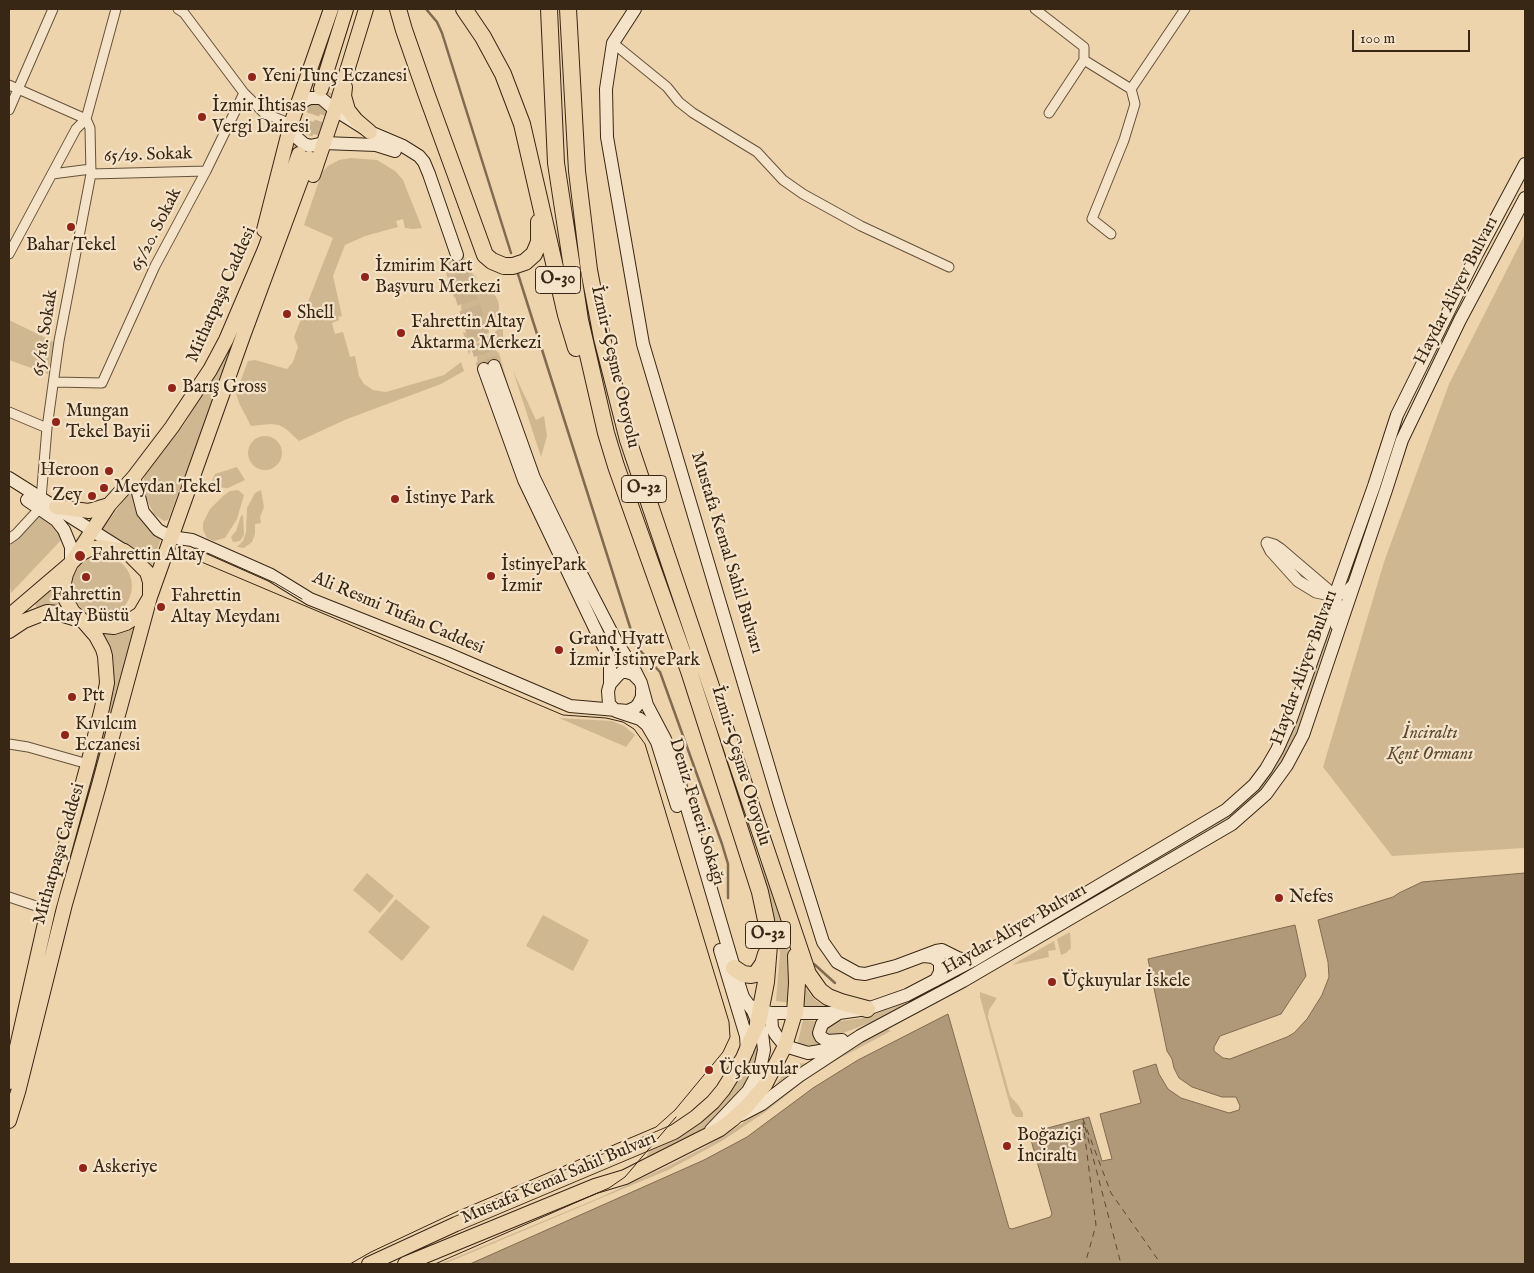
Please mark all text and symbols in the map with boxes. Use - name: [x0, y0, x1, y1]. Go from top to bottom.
- scale bar: [1354, 20, 1472, 52]
- text: 100 m: [1360, 29, 1395, 48]
- place label: Yeni Tunç Eczanesi: [262, 66, 407, 88]
- marker: Yeni Tunç Eczanesi: [246, 71, 258, 83]
- place label: İzmir İhtisas Vergi Dairesi: [212, 96, 309, 138]
- marker: İzmir İhtisas Vergi Dairesi: [196, 111, 208, 123]
- street label: 65/19. Sokak: [103, 144, 193, 168]
- street label: 65/20. Sokak: [127, 185, 187, 275]
- street label: Haydar Aliyev Bulvarı: [1410, 213, 1504, 369]
- marker: Bahar Tekel: [65, 221, 77, 233]
- street label: Mithatpaşa Caddesi: [182, 224, 262, 366]
- place label: Bahar Tekel: [26, 235, 116, 257]
- place label: İzmirim Kart Başvuru Merkezi: [375, 256, 501, 298]
- road number: O-30: [536, 266, 580, 294]
- marker: İzmirim Kart Başvuru Merkezi: [359, 271, 371, 283]
- street label: İzmir-Çeşme Otoyolu: [585, 284, 643, 450]
- street label: 65/18. Sokak: [28, 288, 64, 378]
- place label: Shell: [297, 303, 334, 325]
- marker: Shell: [281, 308, 293, 320]
- place label: Fahrettin Altay Aktarma Merkezi: [411, 312, 541, 354]
- marker: Fahrettin Altay Aktarma Merkezi: [395, 327, 407, 339]
- place label: Barış Gross: [182, 377, 267, 399]
- marker: Barış Gross: [166, 382, 178, 394]
- place label: Mungan Tekel Bayii: [66, 401, 150, 444]
- marker: Mungan Tekel Bayii: [50, 416, 62, 428]
- street label: Mustafa Kemal Sahil Bulvarı: [685, 450, 767, 656]
- place label: Heroon: [40, 460, 99, 482]
- marker: Heroon: [103, 465, 115, 477]
- road number: O-32: [622, 476, 666, 502]
- place label: Meydan Tekel: [114, 477, 221, 499]
- marker: Meydan Tekel: [98, 482, 110, 494]
- place label: Zey: [52, 485, 82, 507]
- place label: İstinye Park: [405, 488, 495, 510]
- marker: Zey: [86, 490, 98, 502]
- marker: İstinye Park: [389, 493, 401, 505]
- place label: Fahrettin Altay: [91, 545, 205, 567]
- marker: Fahrettin Altay: [73, 549, 87, 563]
- place label: İstinyePark İzmir: [501, 555, 587, 598]
- street label: Ali Resmi Tufan Caddesi: [309, 568, 487, 660]
- marker: İstinyePark İzmir: [485, 570, 497, 582]
- marker: Fahrettin Altay Büstü: [80, 571, 92, 583]
- place label: Fahrettin Altay Büstü: [43, 585, 129, 628]
- place label: Fahrettin Altay Meydanı: [171, 586, 280, 628]
- street label: Haydar Aliyev Bulvarı: [1267, 588, 1343, 748]
- marker: Fahrettin Altay Meydanı: [155, 601, 167, 613]
- place label: Grand Hyatt İzmir İstinyePark: [569, 629, 700, 672]
- marker: Grand Hyatt İzmir İstinyePark: [553, 644, 565, 656]
- street label: İzmir-Çeşme Otoyolu: [705, 683, 775, 849]
- place label: Ptt: [82, 686, 105, 708]
- marker: Ptt: [66, 691, 78, 703]
- place label: Kıvılcım Eczanesi: [75, 714, 140, 756]
- park label: İnciraltı Kent Ormanı: [1387, 723, 1473, 766]
- marker: Kıvılcım Eczanesi: [59, 729, 71, 741]
- street label: Deniz Feneri Sokağı: [663, 736, 729, 888]
- street label: Mithatpaşa Caddesi: [29, 781, 91, 927]
- street label: Haydar Aliyev Bulvarı: [939, 880, 1091, 980]
- place label: Nefes: [1289, 887, 1333, 909]
- marker: Nefes: [1273, 892, 1285, 904]
- road number: O-32: [746, 922, 790, 948]
- place label: Üçkuyular İskele: [1062, 971, 1190, 993]
- marker: Üçkuyular İskele: [1046, 976, 1058, 988]
- place label: Üçkuyular: [719, 1059, 798, 1081]
- marker: Üçkuyular: [703, 1064, 715, 1076]
- place label: Boğaziçi İnciraltı: [1017, 1125, 1082, 1168]
- street label: Mustafa Kemal Sahil Bulvarı: [458, 1128, 660, 1230]
- marker: Boğaziçi İnciraltı: [1001, 1140, 1013, 1152]
- place label: Askeriye: [93, 1157, 158, 1179]
- marker: Askeriye: [77, 1162, 89, 1174]

